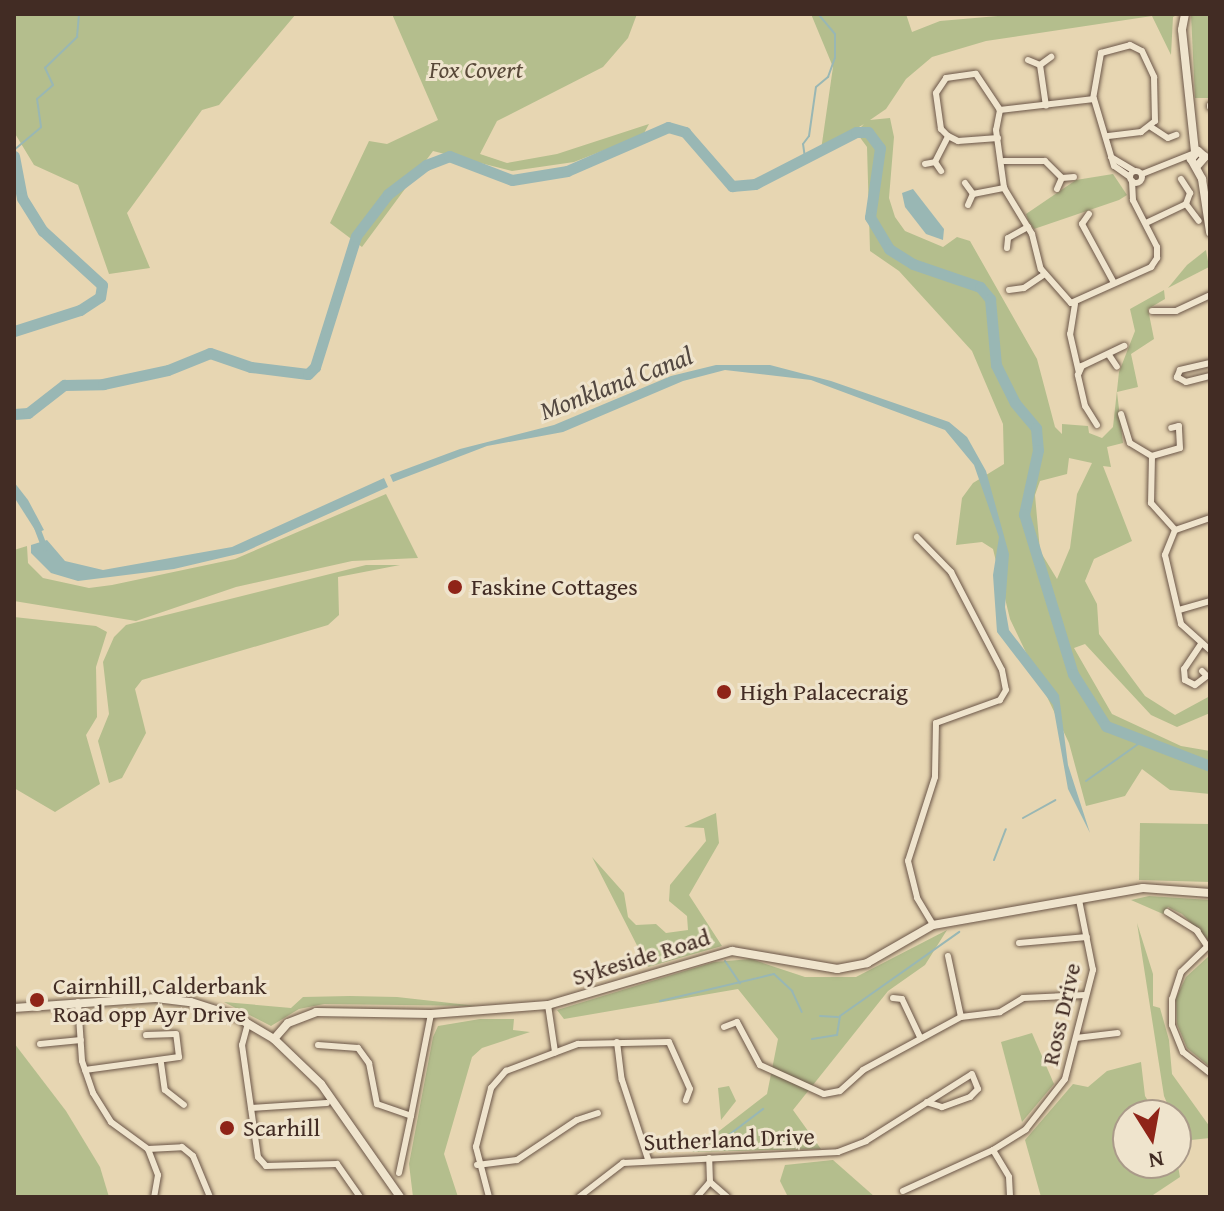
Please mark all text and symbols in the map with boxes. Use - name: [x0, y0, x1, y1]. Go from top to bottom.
- park label: Fox Covert: [429, 56, 523, 84]
- water label: Monkland Canal: [535, 340, 697, 426]
- place label: Faskine Cottages: [471, 573, 638, 601]
- marker: Faskine Cottages: [446, 578, 464, 596]
- place label: High Palacecraig: [740, 678, 908, 706]
- marker: High Palacecraig: [715, 683, 733, 701]
- street label: Sykeside Road: [569, 922, 713, 992]
- street label: Ross Drive: [1035, 960, 1087, 1068]
- place label: Cairnhill, Calderbank Road opp Ayr Drive: [53, 972, 267, 1028]
- marker: Cairnhill, Calderbank Road opp Ayr Drive: [28, 991, 46, 1009]
- north arrow: [1112, 1099, 1192, 1179]
- place label: Scarhill: [243, 1114, 320, 1142]
- marker: Scarhill: [218, 1119, 236, 1137]
- street label: Sutherland Drive: [643, 1122, 815, 1156]
- text: N: [1146, 1143, 1166, 1178]

